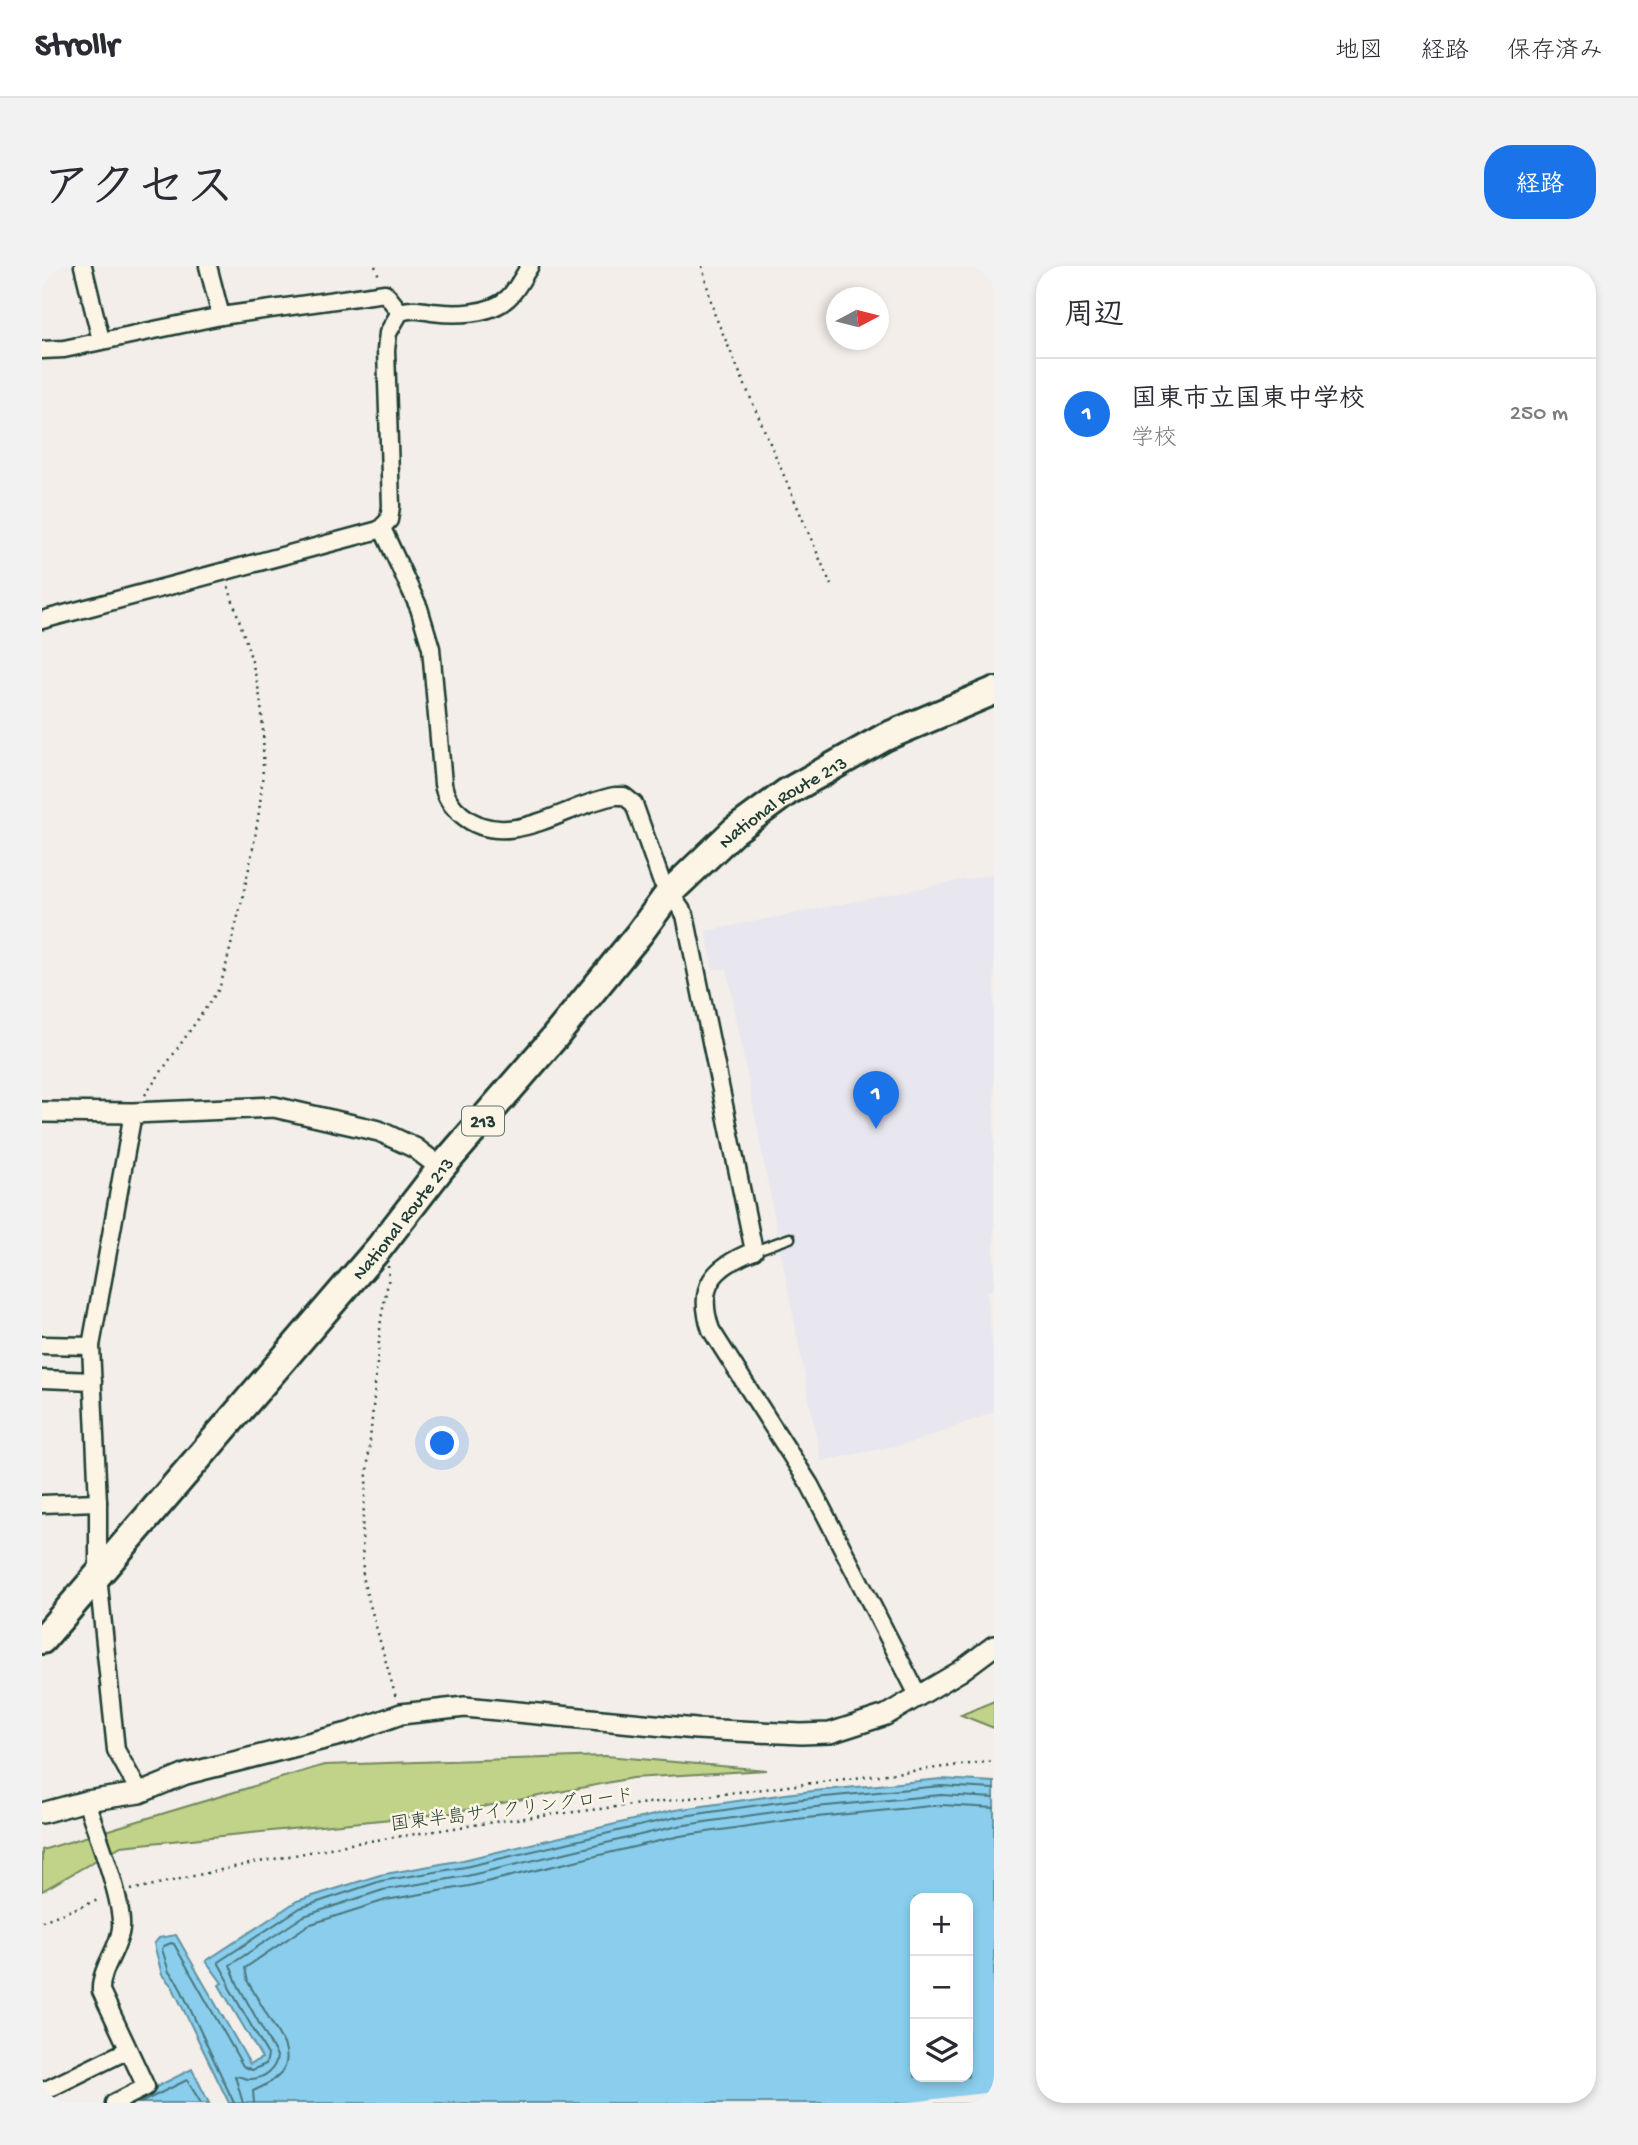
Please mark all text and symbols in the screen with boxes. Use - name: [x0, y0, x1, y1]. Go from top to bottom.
- text: Strollr: [35, 29, 119, 67]
- text: 地図: [1335, 38, 1383, 67]
- text: 経路: [1421, 38, 1469, 67]
- text: 保存済み: [1507, 38, 1603, 67]
- button: 経路: [1484, 145, 1596, 219]
- text: アクセス: [42, 163, 235, 221]
- north arrow: [826, 287, 889, 350]
- text: 周辺: [1064, 300, 1124, 335]
- text: 国東市立国東中学校: [1131, 386, 1365, 417]
- text: 1: [1082, 401, 1092, 428]
- text: 250 m: [1510, 401, 1568, 428]
- text: 学校: [1131, 426, 1177, 453]
- street label: National Route 213: [715, 753, 852, 855]
- pin: 1: [853, 1071, 899, 1129]
- road number: 213: [462, 1106, 504, 1136]
- street label: National Route 213: [349, 1153, 460, 1286]
- your location: [425, 1426, 459, 1460]
- street label: 国東半島サイクリングロード: [389, 1784, 635, 1838]
- map controls: [910, 1893, 973, 2082]
- button: +: [910, 1893, 973, 1956]
- button: −: [910, 1956, 973, 2019]
- button: layers: [910, 2019, 973, 2082]

